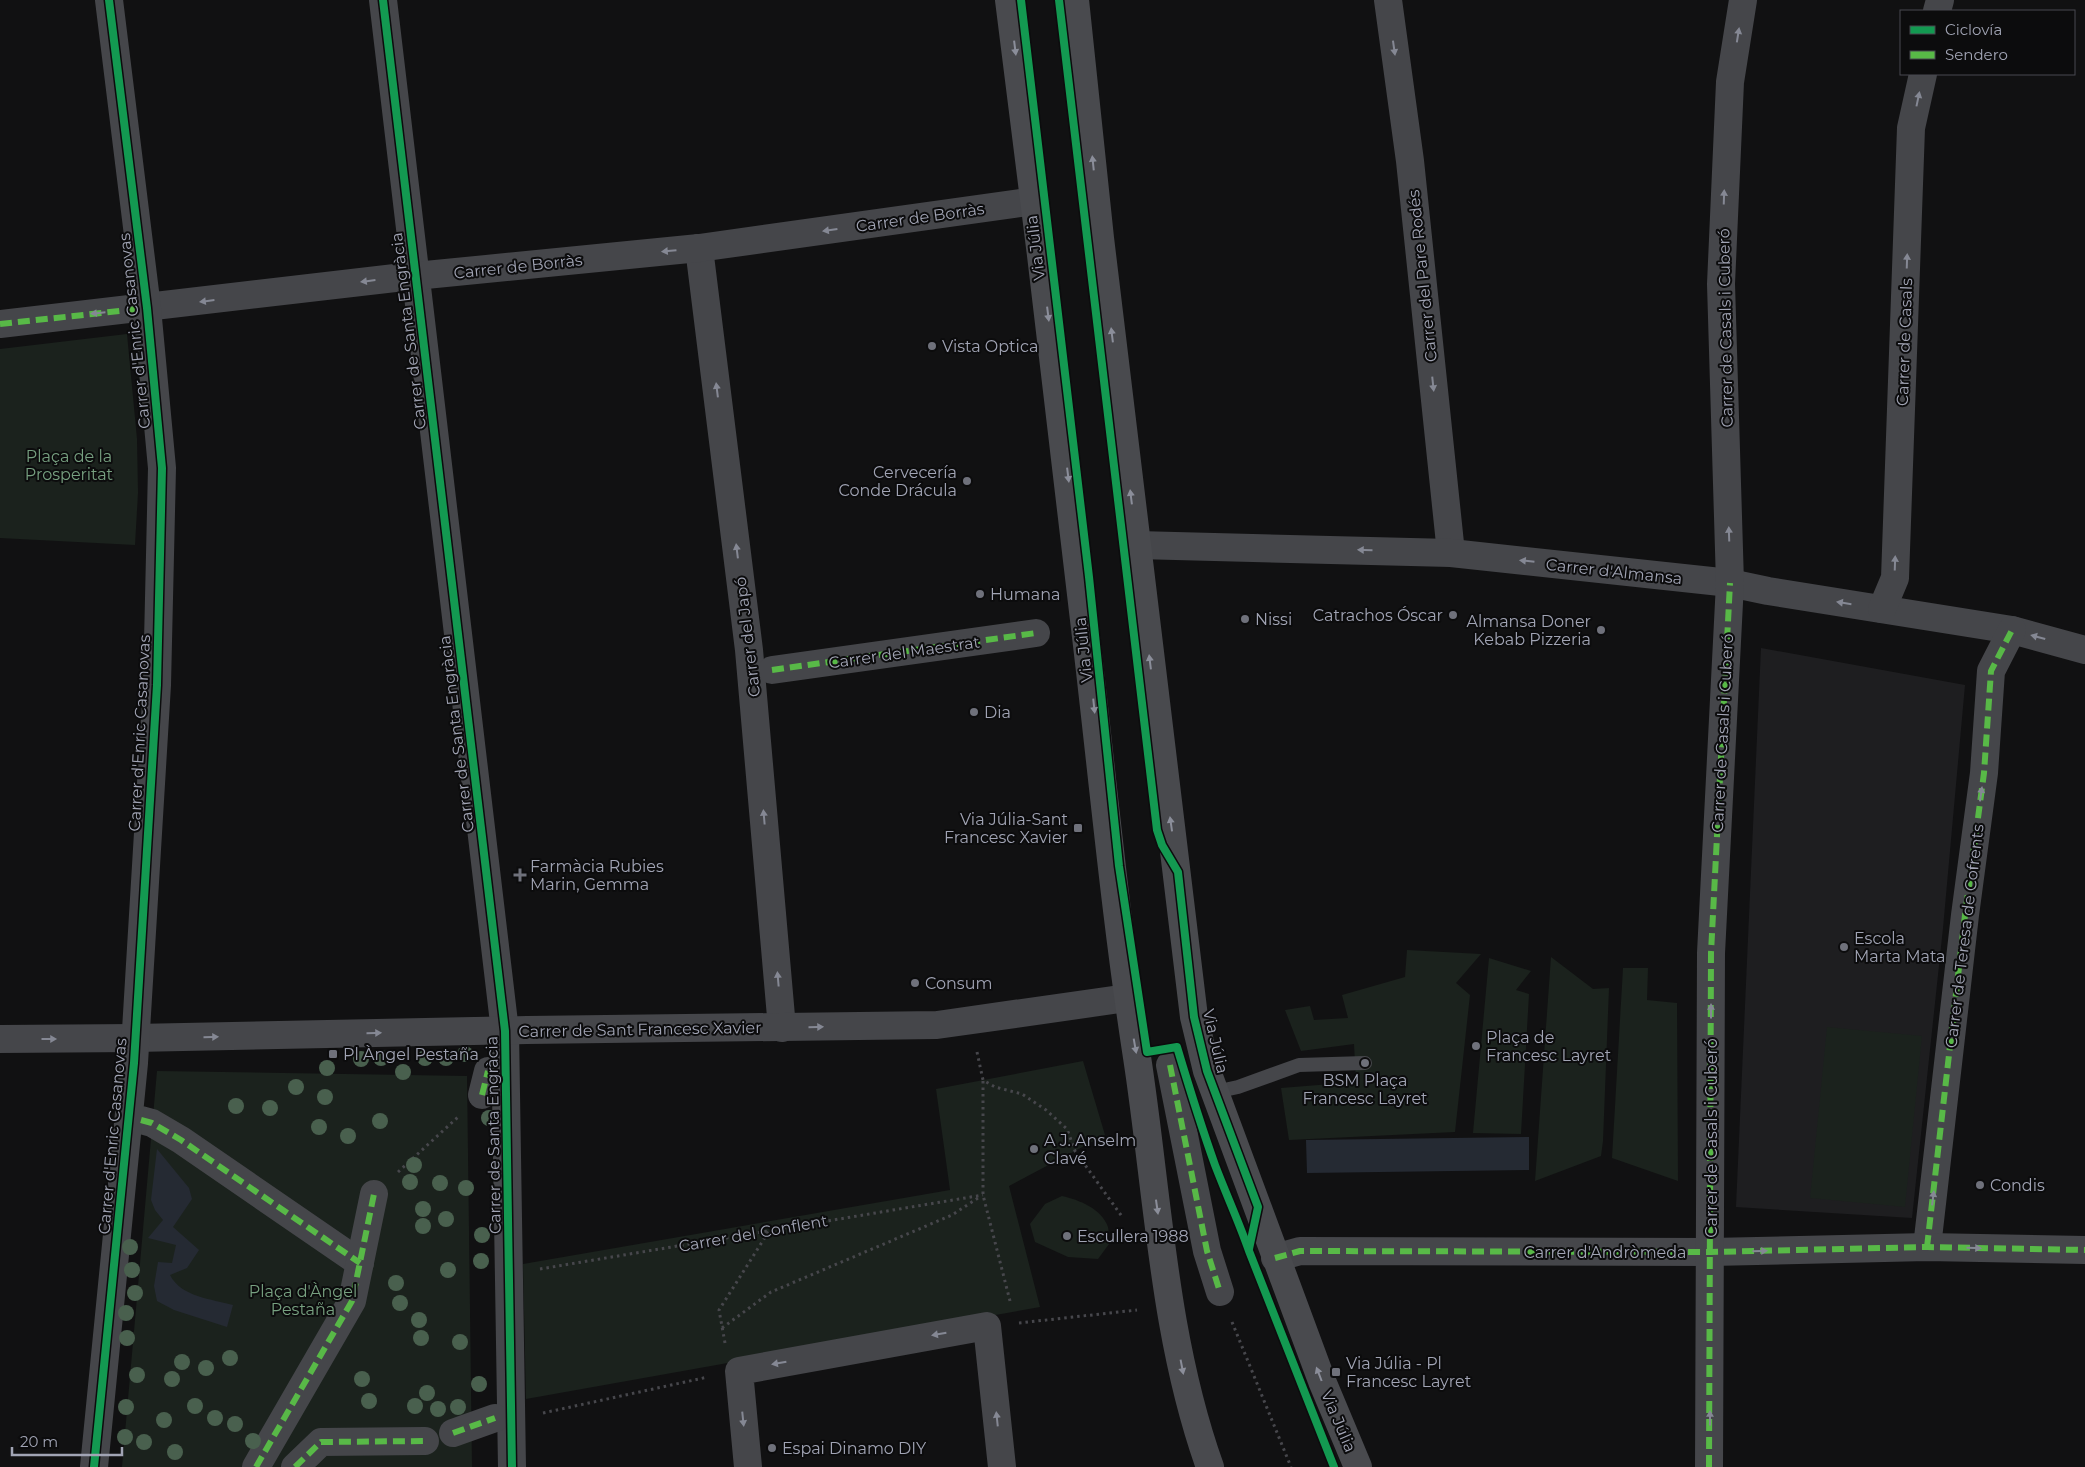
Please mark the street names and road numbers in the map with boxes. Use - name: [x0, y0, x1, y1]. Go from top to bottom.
- street label: Carrer del Pare Rodés: [1404, 189, 1441, 363]
- street label: Carrer de Borràs: [855, 199, 986, 236]
- street label: Via Júlia: [1022, 214, 1049, 282]
- street label: Carrer de Casals i Cuberó: [1714, 228, 1737, 428]
- street label: Carrer de Santa Engràcia: [387, 231, 430, 431]
- street label: Carrer d'Enric Casanovas: [115, 232, 154, 430]
- street label: Carrer de Borràs: [453, 250, 584, 283]
- street label: Carrer de Casals: [1893, 277, 1916, 406]
- street label: Carrer d'Almansa: [1545, 555, 1683, 588]
- street label: Carrer del Japó: [731, 576, 764, 698]
- street label: Via Júlia: [1071, 616, 1096, 684]
- street label: Carrer del Maestrat: [827, 632, 982, 673]
- street label: Carrer de Casals i Cuberó: [1708, 633, 1737, 833]
- street label: Carrer d'Enric Casanovas: [125, 634, 154, 832]
- street label: Carrer de Santa Engràcia: [435, 634, 478, 834]
- street label: Carrer de Teresa de Cofrents: [1941, 823, 1988, 1049]
- street label: Via Júlia: [1199, 1007, 1232, 1075]
- street label: Carrer de Sant Francesc Xavier: [518, 1018, 762, 1041]
- street label: Carrer de Santa Engràcia: [482, 1036, 505, 1234]
- street label: Carrer d'Enric Casanovas: [94, 1037, 131, 1235]
- street label: Carrer de Casals i Cuberó: [1702, 1038, 1721, 1238]
- street label: Carrer del Conflent: [677, 1211, 830, 1256]
- street label: Carrer d'Andròmeda: [1523, 1243, 1687, 1262]
- street label: Via Júlia: [1317, 1387, 1360, 1455]

